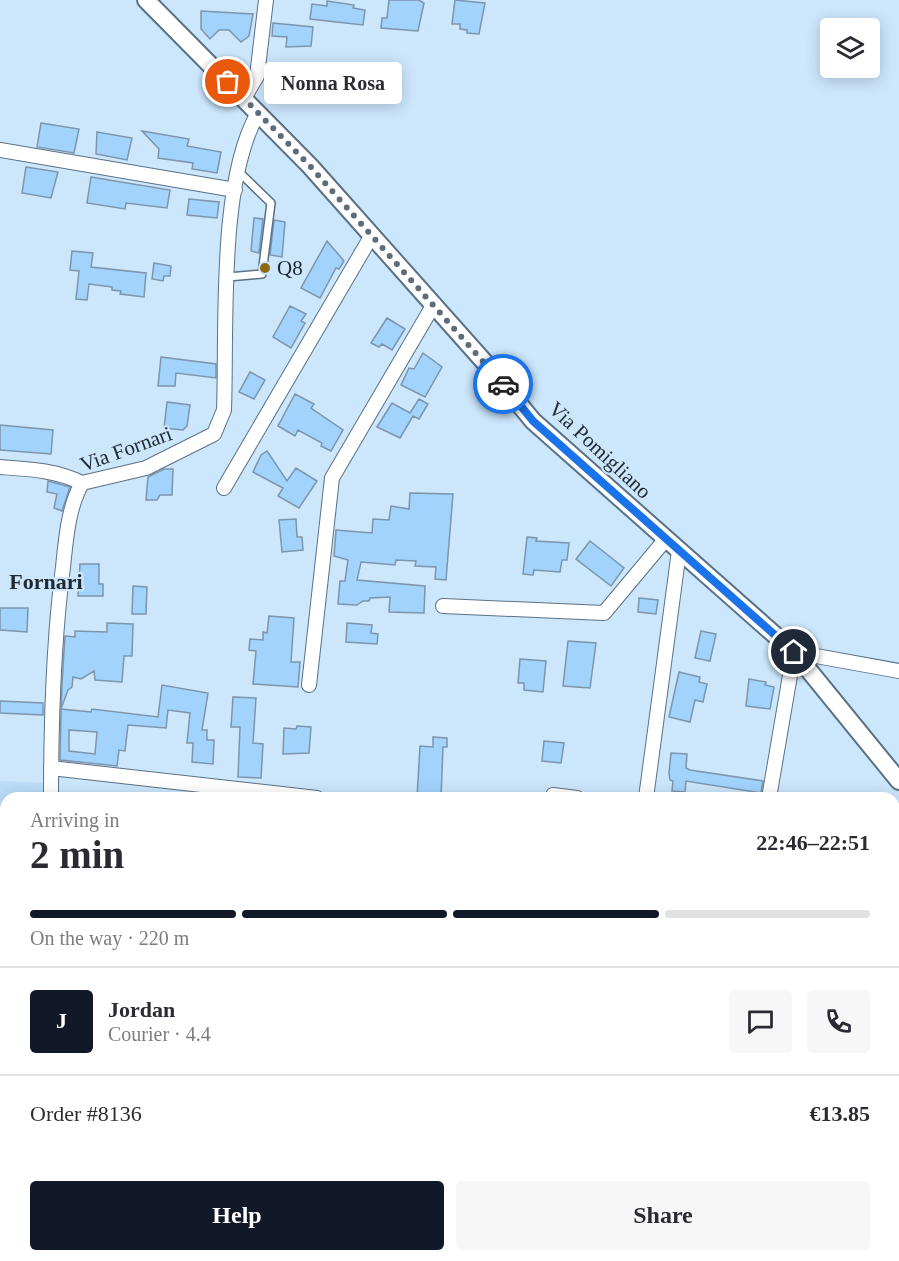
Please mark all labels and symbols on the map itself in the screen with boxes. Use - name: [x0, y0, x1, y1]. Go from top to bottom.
- pin: [202, 56, 253, 107]
- callout: Nonna Rosa: [264, 61, 402, 103]
- place label: Q8: [277, 256, 303, 280]
- marker: Q8: [258, 261, 272, 275]
- courier: [473, 354, 533, 414]
- street label: Via Pomigliano: [544, 396, 656, 504]
- street label: Via Fornari: [77, 421, 175, 477]
- district label: Fornari: [9, 569, 83, 594]
- pin: [768, 626, 819, 677]

